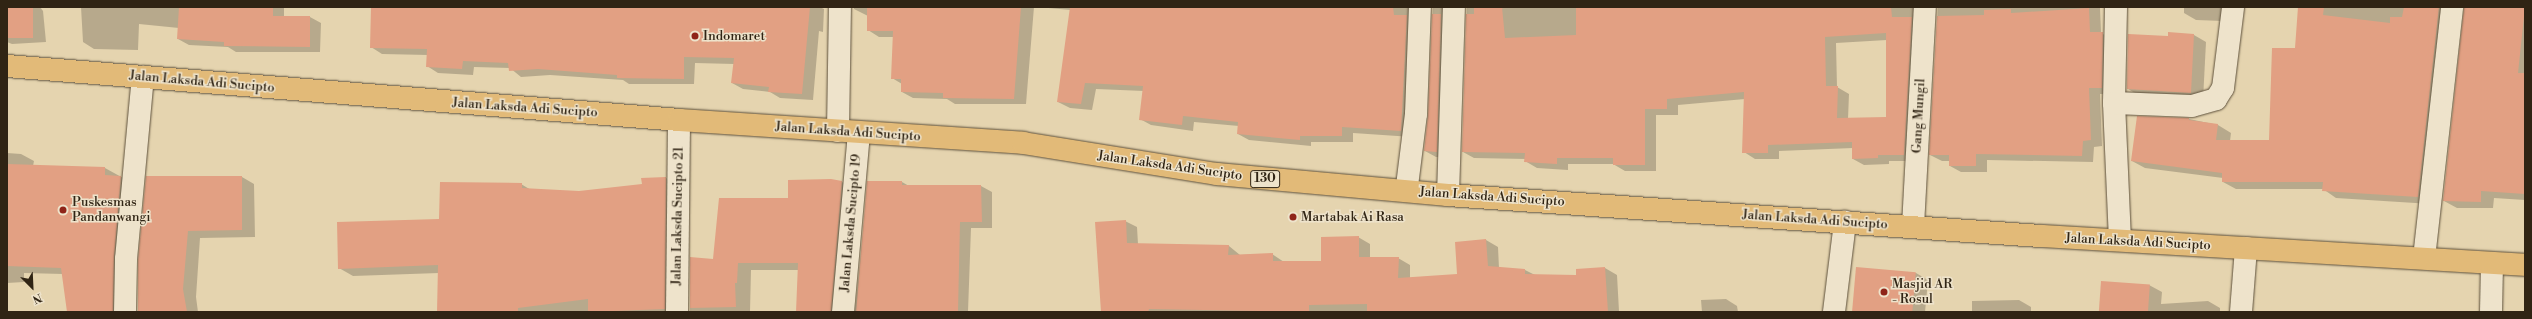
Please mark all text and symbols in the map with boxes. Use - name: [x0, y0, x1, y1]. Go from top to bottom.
- place label: Indomaret: [703, 28, 765, 44]
- marker: Indomaret: [690, 31, 700, 41]
- street label: Jalan Laksda Adi Sucipto: [129, 68, 275, 96]
- street label: Gang Mungil: [1909, 78, 1929, 154]
- street label: Jalan Laksda Adi Sucipto: [452, 95, 598, 121]
- street label: Jalan Laksda Adi Sucipto: [775, 119, 921, 145]
- street label: Jalan Laksda Sucipto 21: [669, 147, 687, 285]
- street label: Jalan Laksda Adi Sucipto: [1097, 148, 1243, 184]
- street label: Jalan Laksda Sucipto 19: [837, 153, 865, 293]
- road number: 130: [1250, 169, 1280, 189]
- street label: Jalan Laksda Adi Sucipto: [1419, 184, 1565, 210]
- place label: Puskesmas Pandanwangi: [72, 195, 151, 226]
- marker: Puskesmas Pandanwangi: [57, 204, 69, 216]
- street label: Jalan Laksda Adi Sucipto: [1742, 207, 1888, 233]
- place label: Martabak Ai Rasa: [1301, 209, 1404, 225]
- marker: Martabak Ai Rasa: [1288, 212, 1298, 222]
- street label: Jalan Laksda Adi Sucipto: [2065, 230, 2211, 254]
- north arrow: [12, 267, 52, 307]
- place label: Masjid AR - Rosul: [1892, 277, 1952, 308]
- marker: Masjid AR - Rosul: [1879, 287, 1889, 297]
- text: N: [30, 290, 44, 306]

